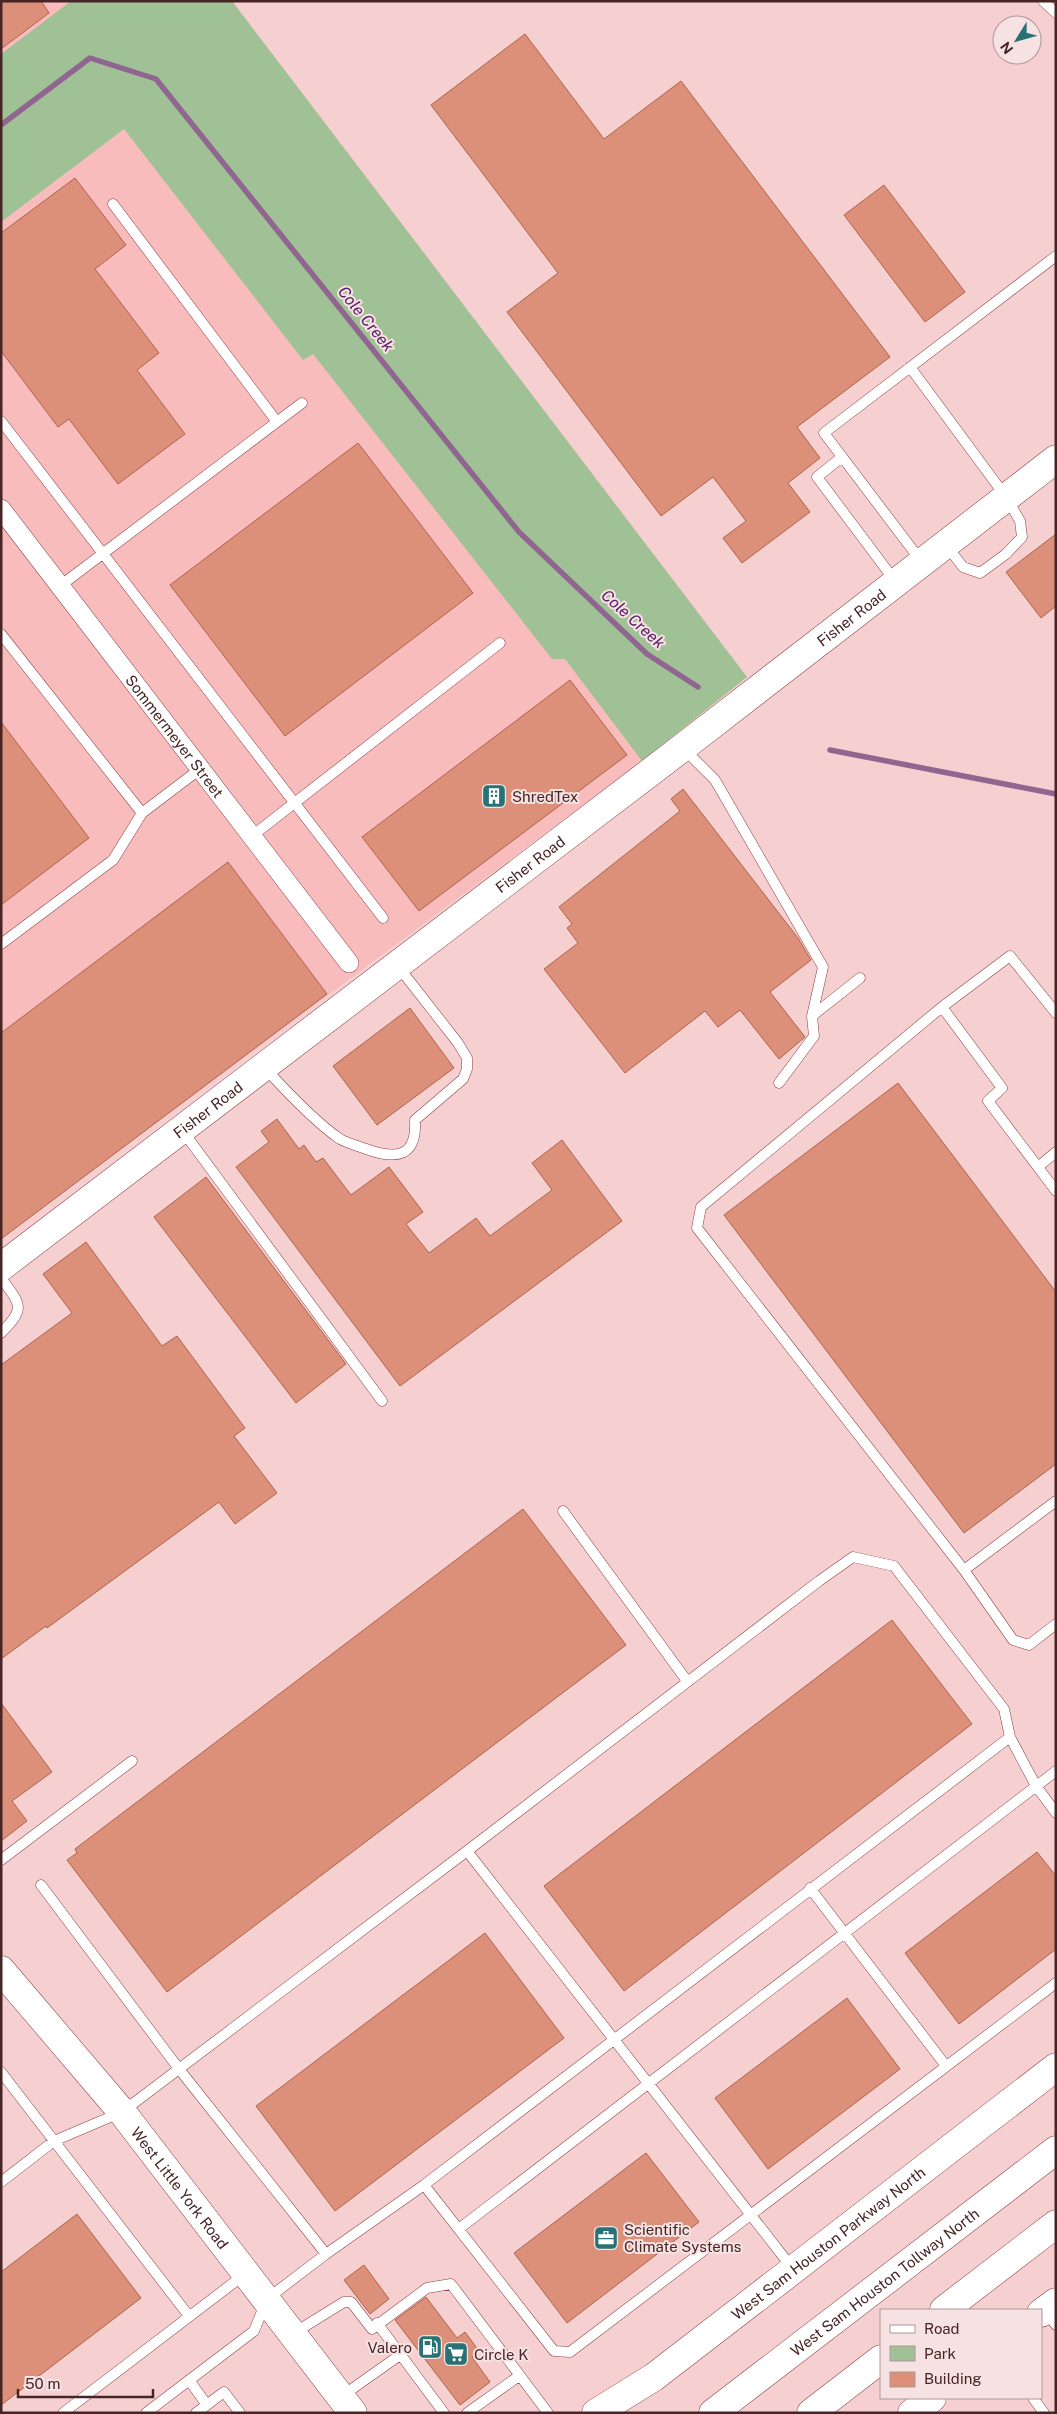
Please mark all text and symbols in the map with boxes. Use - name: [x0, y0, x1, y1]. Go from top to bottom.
- north arrow: [992, 15, 1042, 65]
- text: N: [997, 39, 1016, 57]
- water label: Cole Creek: [334, 282, 398, 356]
- street label: Fisher Road: [813, 585, 889, 649]
- water label: Cole Creek: [597, 586, 669, 653]
- street label: Sommermeyer Street: [123, 671, 227, 801]
- building icon: ShredTex: [481, 783, 507, 809]
- place label: ShredTex: [512, 788, 578, 805]
- street label: Fisher Road: [492, 832, 568, 896]
- street label: Fisher Road: [170, 1078, 246, 1141]
- street label: West Little York Road: [128, 2124, 232, 2252]
- street label: West Sam Houston Parkway North: [728, 2163, 928, 2323]
- street label: West Sam Houston Tollway North: [787, 2204, 982, 2359]
- place label: Scientific Climate Systems: [624, 2221, 741, 2255]
- office icon: Scientific Climate Systems: [593, 2225, 619, 2251]
- legend: [880, 2309, 1042, 2399]
- text: Road: [924, 2320, 960, 2337]
- fuel station icon: Valero: [417, 2334, 443, 2360]
- place label: Valero: [367, 2339, 412, 2356]
- supermarket icon: Circle K: [443, 2341, 469, 2367]
- text: Park: [924, 2345, 956, 2362]
- place label: Circle K: [474, 2346, 528, 2363]
- scale bar: [18, 2366, 152, 2398]
- text: Building: [924, 2370, 982, 2387]
- text: 50 m: [25, 2375, 60, 2392]

